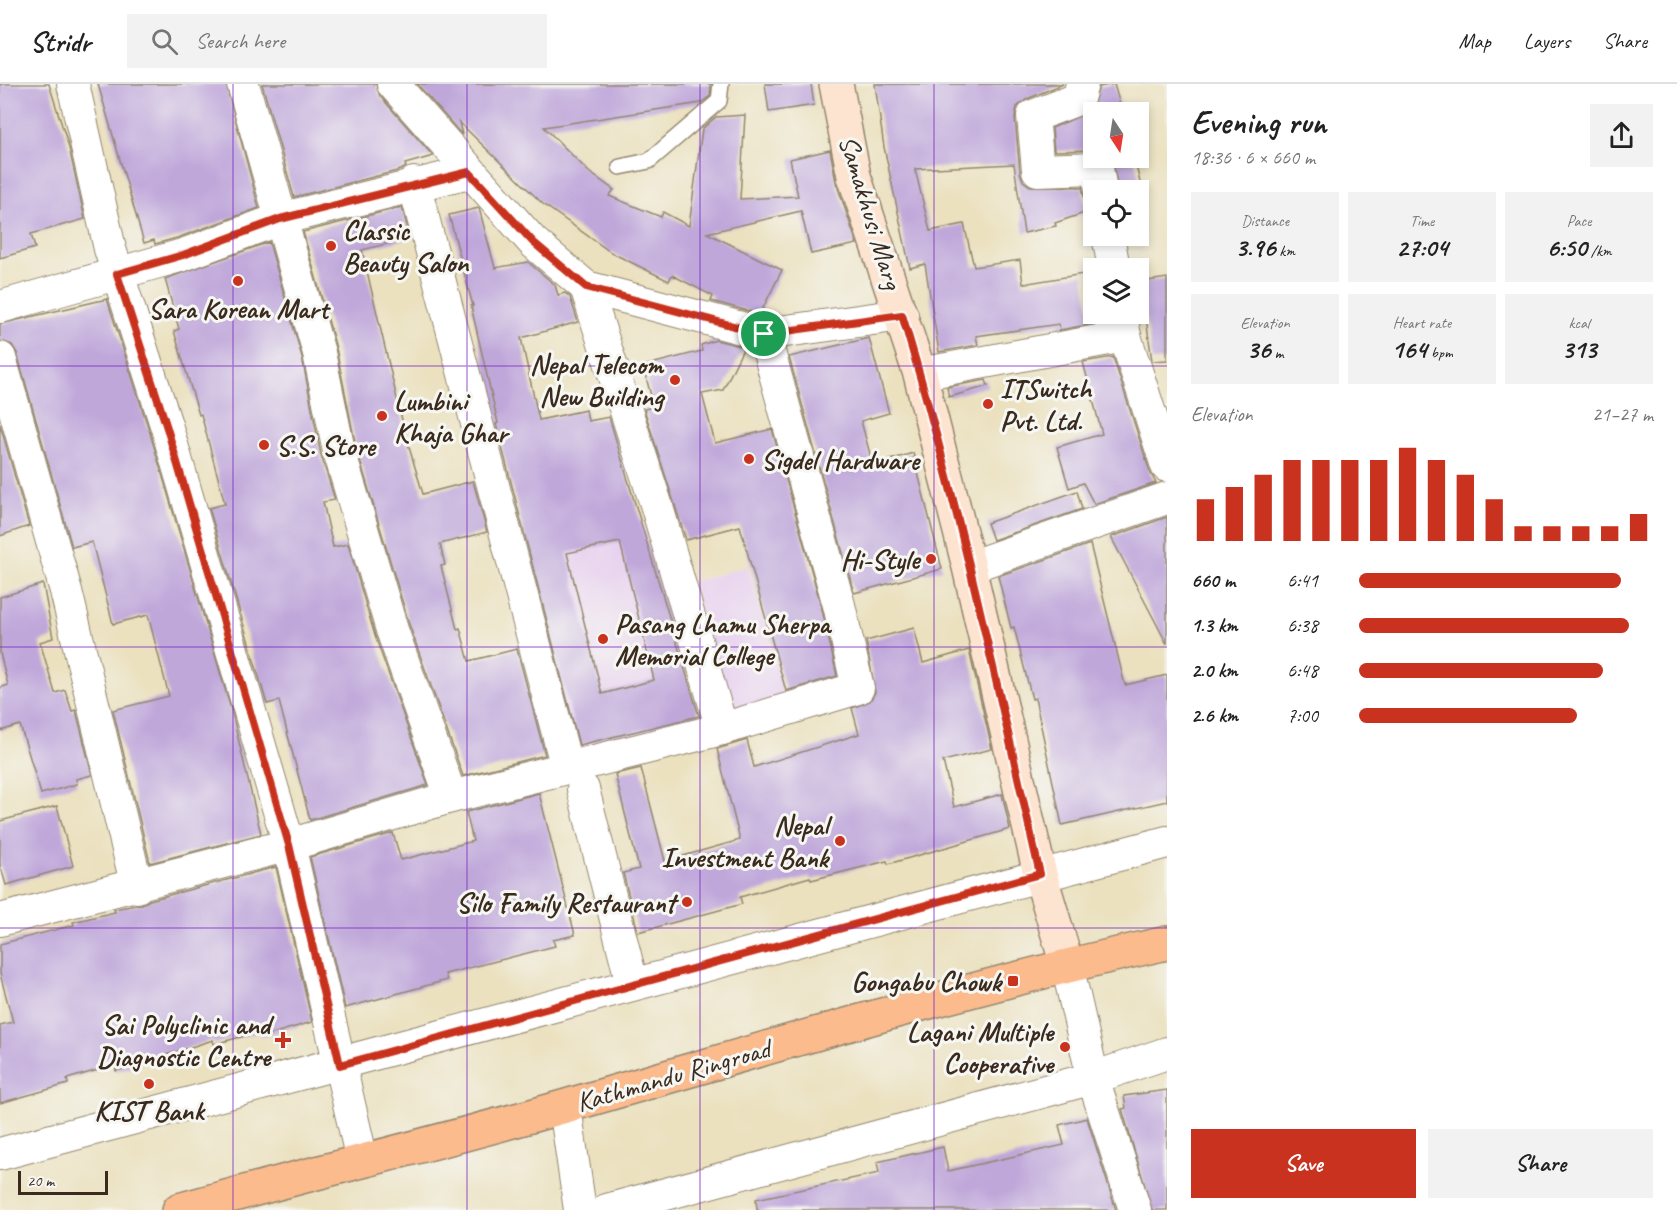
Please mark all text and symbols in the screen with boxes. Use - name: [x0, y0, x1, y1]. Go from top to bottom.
- search box: [127, 14, 547, 68]
- text: Stridr: [30, 24, 91, 59]
- icon: search: [148, 25, 181, 58]
- text: Search here: [196, 27, 285, 55]
- text: Map: [1458, 28, 1491, 54]
- text: Layers: [1524, 28, 1570, 54]
- text: Share: [1603, 28, 1647, 54]
- text: Evening run: [1191, 101, 1326, 143]
- north arrow: [1083, 102, 1149, 168]
- map controls: [1083, 102, 1149, 324]
- button: share: [1590, 104, 1653, 167]
- street label: Samakhusi Marg: [831, 131, 912, 295]
- text: 18:36 · 6 × 660 m: [1191, 145, 1315, 170]
- button: locate: [1083, 180, 1149, 246]
- text: Distance: [1241, 211, 1289, 231]
- text: Time: [1410, 211, 1434, 231]
- text: Pace: [1567, 211, 1591, 231]
- place label: Classic Beauty Salon: [343, 213, 470, 281]
- text: 3.96: [1235, 231, 1275, 264]
- text: 27:04: [1396, 231, 1448, 264]
- text: 6:50: [1546, 231, 1587, 264]
- marker: Classic Beauty Salon: [324, 239, 338, 253]
- text: km: [1275, 241, 1295, 261]
- text: /km: [1587, 241, 1612, 261]
- button: layers: [1083, 258, 1149, 324]
- marker: Sara Korean Mart: [231, 274, 245, 288]
- place label: Sara Korean Mart: [148, 291, 332, 326]
- pin: [738, 308, 789, 359]
- text: Elevation: [1240, 313, 1290, 333]
- text: Heart rate: [1393, 313, 1451, 333]
- text: kcal: [1568, 313, 1590, 333]
- icon: arrive: [747, 317, 780, 350]
- text: 36: [1247, 333, 1271, 366]
- text: 164: [1391, 333, 1427, 366]
- text: 313: [1561, 333, 1597, 366]
- text: m: [1271, 343, 1283, 363]
- text: bpm: [1427, 343, 1453, 363]
- place label: Nepal Telecom New Building: [530, 347, 666, 414]
- place label: ITSwitch Pvt. Ltd.: [1000, 371, 1093, 438]
- marker: Nepal Telecom New Building: [668, 373, 682, 387]
- place label: Lumbini Khaja Ghar: [394, 383, 510, 450]
- marker: ITSwitch Pvt. Ltd.: [981, 397, 995, 411]
- text: Elevation: [1191, 402, 1253, 427]
- text: 21–27 m: [1592, 402, 1653, 427]
- marker: Lumbini Khaja Ghar: [375, 409, 389, 423]
- place label: S.S. Store: [276, 428, 377, 463]
- marker: S.S. Store: [257, 438, 271, 452]
- place label: Sigdel Hardware: [761, 442, 922, 477]
- marker: Sigdel Hardware: [742, 452, 756, 466]
- place label: Hi-Style: [840, 542, 922, 578]
- marker: Hi-Style: [924, 552, 938, 566]
- text: 660 m: [1191, 568, 1235, 593]
- text: 6:41: [1287, 568, 1318, 593]
- place label: Pasang Lhamu Sherpa Memorial College: [615, 606, 832, 673]
- text: 1.3 km: [1191, 613, 1238, 638]
- text: 6:38: [1287, 613, 1318, 638]
- marker: Pasang Lhamu Sherpa Memorial College: [596, 632, 610, 646]
- text: 2.0 km: [1191, 658, 1238, 683]
- text: 6:48: [1287, 658, 1318, 683]
- text: 2.6 km: [1191, 703, 1238, 728]
- text: 7:00: [1287, 703, 1318, 728]
- place label: Nepal Investment Bank: [661, 808, 833, 875]
- marker: Nepal Investment Bank: [833, 834, 847, 848]
- place label: Silo Family Restaurant: [456, 885, 680, 920]
- marker: Silo Family Restaurant: [680, 895, 694, 909]
- place label: Gongabu Chowk: [851, 964, 1004, 999]
- marker: Gongabu Chowk: [1006, 974, 1020, 988]
- place label: Sai Polyclinic and Diagnostic Centre: [97, 1007, 275, 1074]
- place label: Lagani Multiple Cooperative: [907, 1014, 1056, 1081]
- street label: Kathmandu Ringroad: [572, 1030, 778, 1119]
- marker: Sai Polyclinic and Diagnostic Centre: [274, 1031, 292, 1049]
- marker: Lagani Multiple Cooperative: [1058, 1040, 1072, 1054]
- marker: KIST Bank: [142, 1077, 156, 1091]
- place label: KIST Bank: [94, 1093, 206, 1128]
- button: Save: [1191, 1129, 1416, 1198]
- button: Share: [1428, 1129, 1653, 1198]
- scale bar: [18, 1168, 108, 1196]
- text: 20 m: [27, 1171, 54, 1191]

